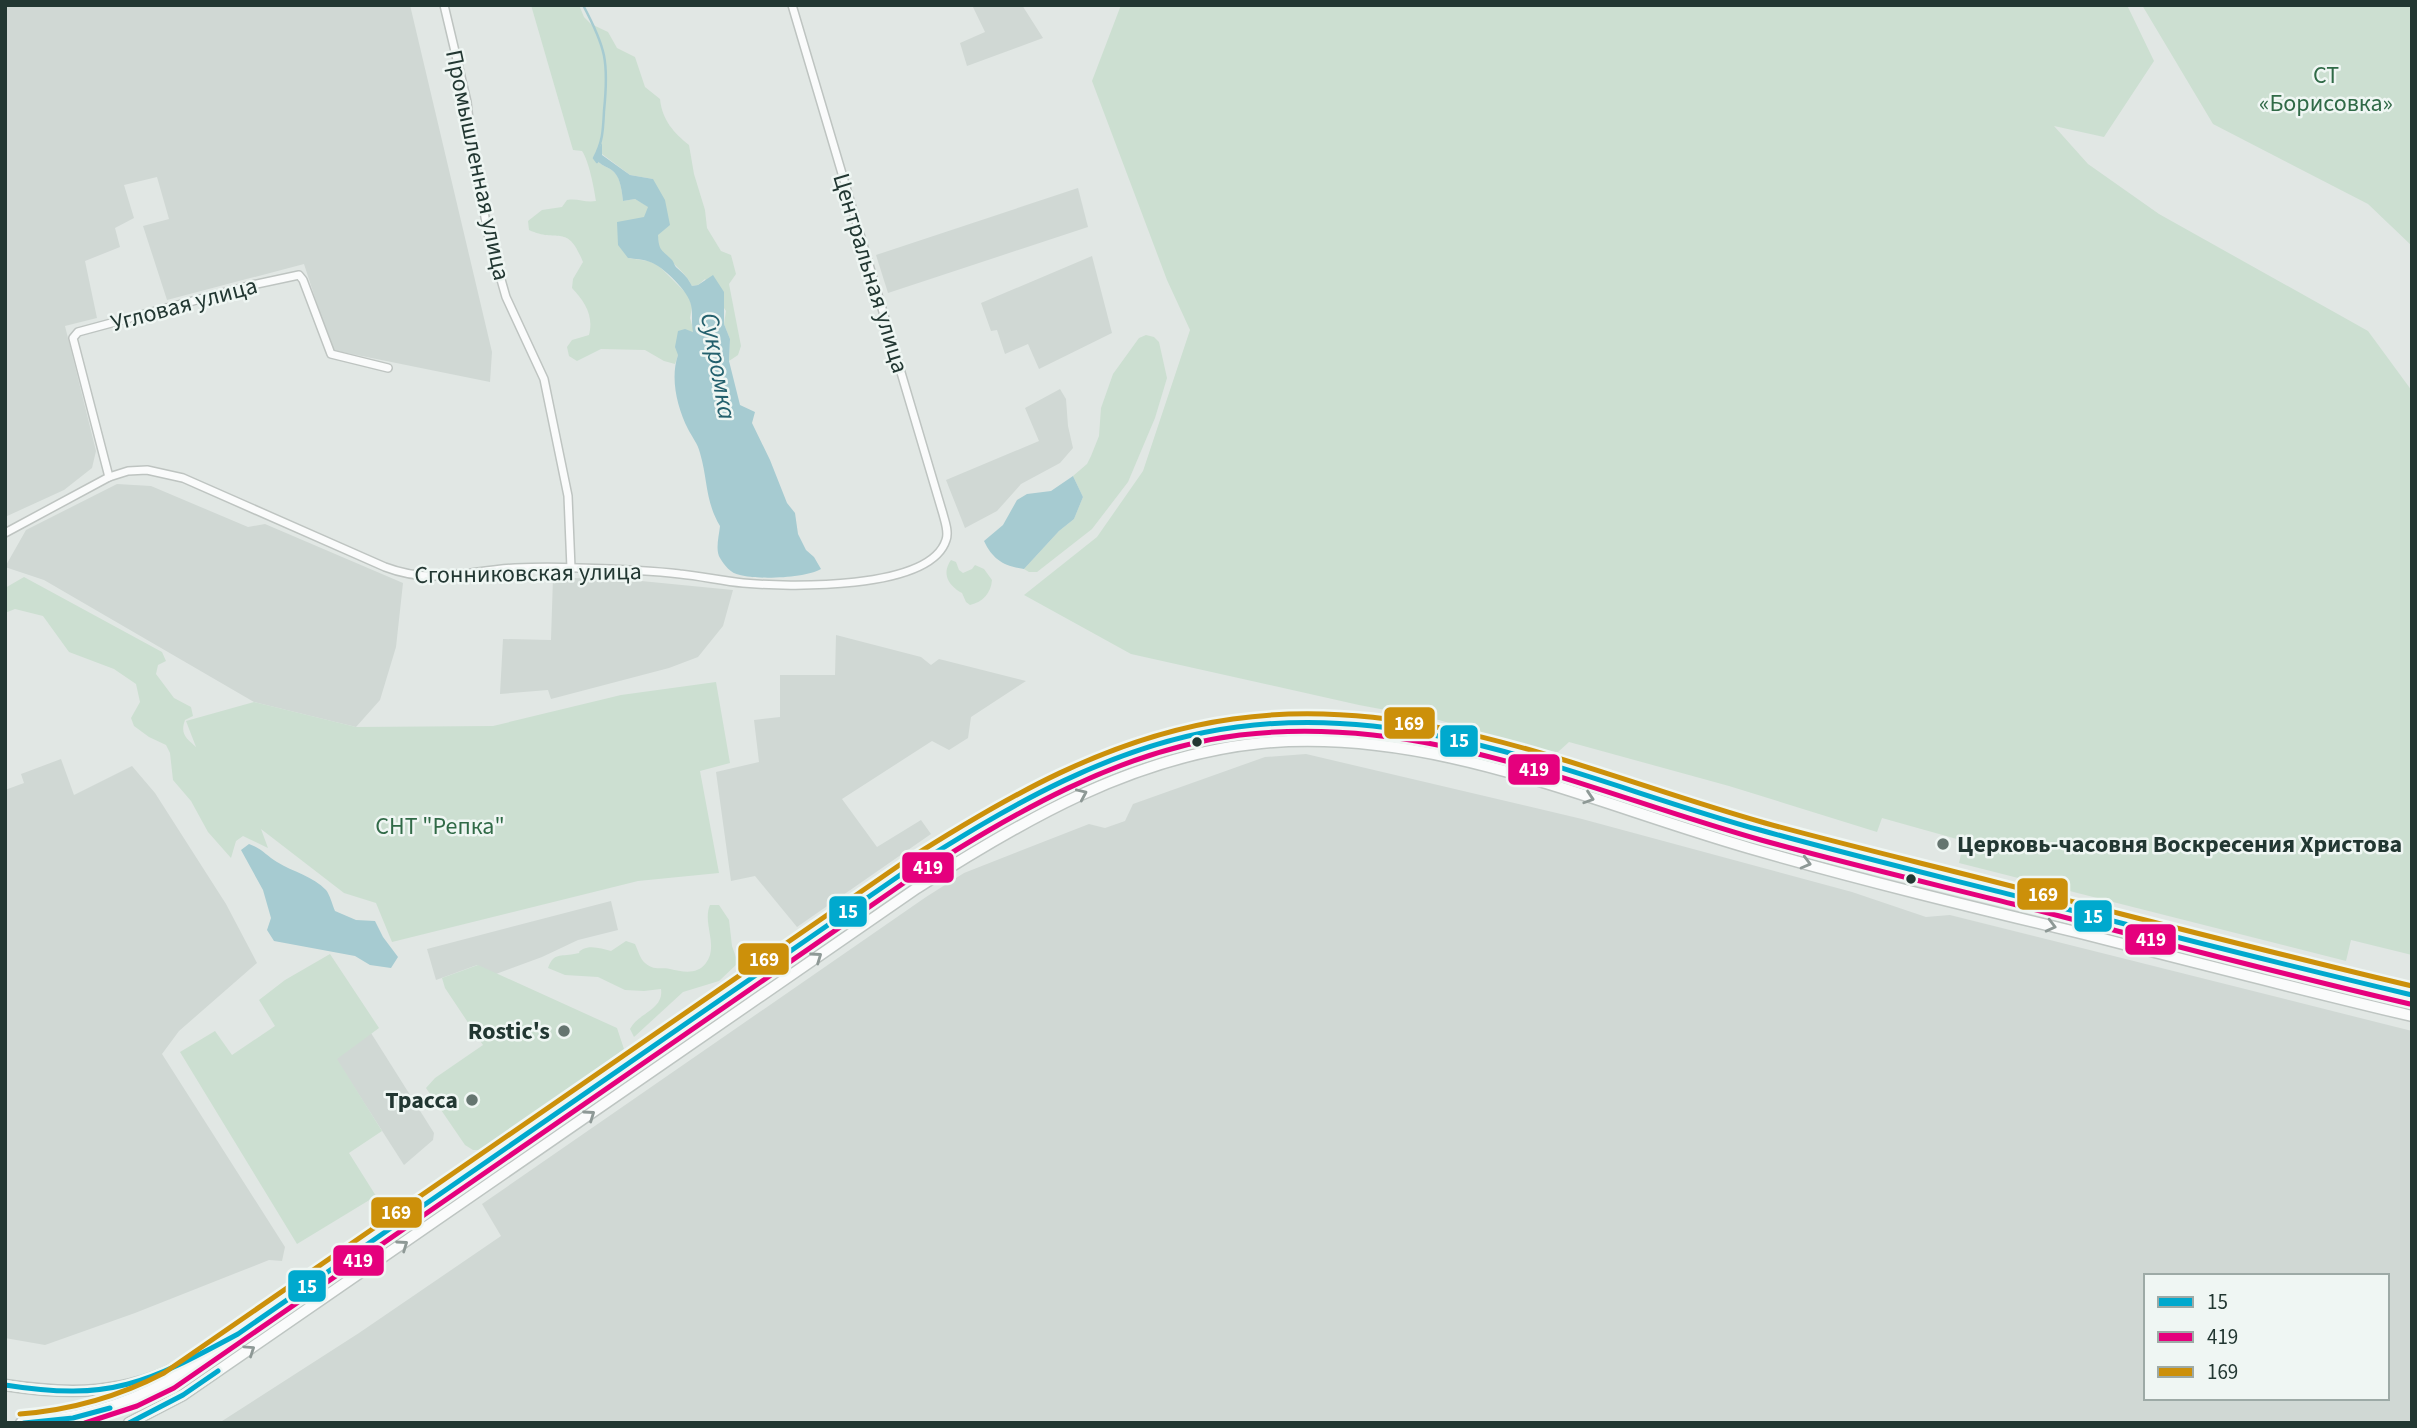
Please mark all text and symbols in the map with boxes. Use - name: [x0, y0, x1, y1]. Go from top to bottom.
- street label: Промышленная улица: [436, 47, 519, 284]
- park label: СТ «Борисовка»: [2259, 58, 2393, 121]
- street label: Центральная улица: [823, 169, 918, 377]
- street label: Угловая улица: [107, 268, 261, 341]
- water label: Сукромка: [691, 310, 746, 422]
- street label: Сгонниковская улица: [414, 554, 642, 593]
- line badge: 169: [1383, 706, 1436, 740]
- text: 169: [1394, 711, 1424, 738]
- line badge: 15: [1439, 724, 1479, 758]
- text: 15: [1449, 728, 1469, 755]
- unlabelled marker: [1190, 735, 1204, 749]
- line badge: 419: [1507, 753, 1561, 786]
- text: 419: [1519, 757, 1549, 784]
- one-way arrow: [1075, 788, 1088, 802]
- one-way arrow: [1582, 790, 1594, 804]
- park label: СНТ "Репка": [375, 809, 505, 844]
- place label: Церковь-часовня Воскресения Христова: [1957, 827, 2402, 862]
- marker: Церковь-часовня Воскресения Христова: [1935, 836, 1951, 852]
- line badge: 419: [901, 851, 955, 884]
- text: 419: [913, 855, 943, 882]
- one-way arrow: [1800, 855, 1812, 870]
- unlabelled marker: [1904, 872, 1918, 886]
- line badge: 169: [2016, 877, 2069, 911]
- text: 169: [2028, 882, 2058, 909]
- line badge: 15: [828, 895, 868, 928]
- text: 15: [838, 899, 858, 926]
- line badge: 15: [2073, 899, 2113, 933]
- text: 15: [2083, 904, 2103, 931]
- one-way arrow: [2044, 918, 2056, 932]
- line badge: 419: [2124, 923, 2177, 956]
- text: 419: [2136, 927, 2166, 954]
- line badge: 169: [737, 942, 790, 976]
- text: 169: [749, 947, 779, 974]
- one-way arrow: [809, 953, 822, 966]
- place label: Rostic's: [468, 1014, 550, 1049]
- marker: Rostic's: [556, 1023, 572, 1039]
- place label: Трасса: [385, 1083, 458, 1118]
- marker: Трасса: [464, 1092, 480, 1108]
- one-way arrow: [582, 1110, 595, 1123]
- line badge: 169: [370, 1196, 423, 1229]
- text: 169: [381, 1200, 411, 1227]
- one-way arrow: [395, 1240, 408, 1253]
- line badge: 419: [332, 1244, 385, 1277]
- text: 419: [343, 1248, 373, 1275]
- line badge: 15: [287, 1269, 327, 1303]
- text: 15: [297, 1274, 317, 1301]
- legend: [2144, 1274, 2389, 1400]
- text: 15: [2207, 1287, 2228, 1317]
- text: 419: [2207, 1322, 2238, 1352]
- one-way arrow: [242, 1345, 255, 1358]
- text: 169: [2207, 1357, 2238, 1387]

